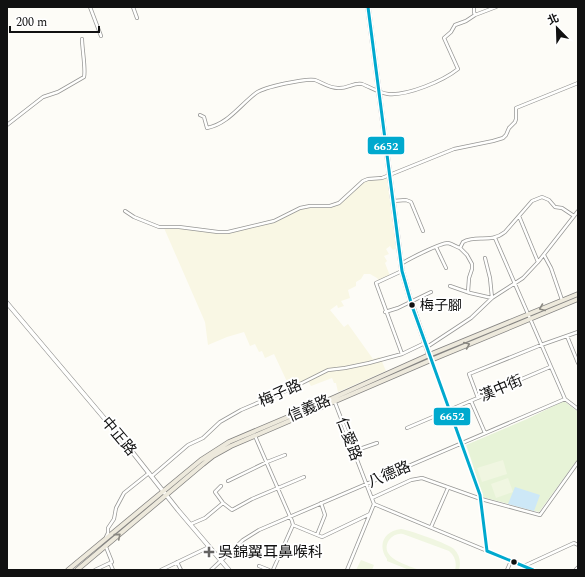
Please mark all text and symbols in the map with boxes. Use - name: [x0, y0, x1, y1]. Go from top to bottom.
- scale bar: [10, 8, 99, 34]
- north arrow: [537, 8, 577, 48]
- text: 北: [545, 9, 562, 29]
- text: 200 m: [16, 13, 47, 32]
- line badge: 6652: [367, 136, 405, 155]
- text: 6652: [374, 138, 398, 155]
- place label: 梅子腳: [420, 295, 462, 316]
- marker: 梅子腳: [407, 300, 417, 310]
- one-way arrow: [538, 303, 546, 311]
- one-way arrow: [462, 342, 470, 350]
- street label: 漢中街: [476, 369, 526, 408]
- street label: 梅子路: [255, 374, 305, 413]
- street label: 信義路: [284, 389, 334, 428]
- line badge: 6652: [433, 407, 471, 426]
- text: 6652: [440, 408, 464, 425]
- street label: 中正路: [95, 412, 142, 461]
- street label: 仁愛路: [330, 414, 367, 464]
- street label: 八德路: [364, 455, 414, 494]
- one-way arrow: [113, 533, 120, 540]
- place label: 吳錦翼耳鼻喉科: [218, 541, 323, 564]
- marker: 吳錦翼耳鼻喉科: [203, 546, 215, 558]
- unlabelled marker: [509, 557, 519, 567]

